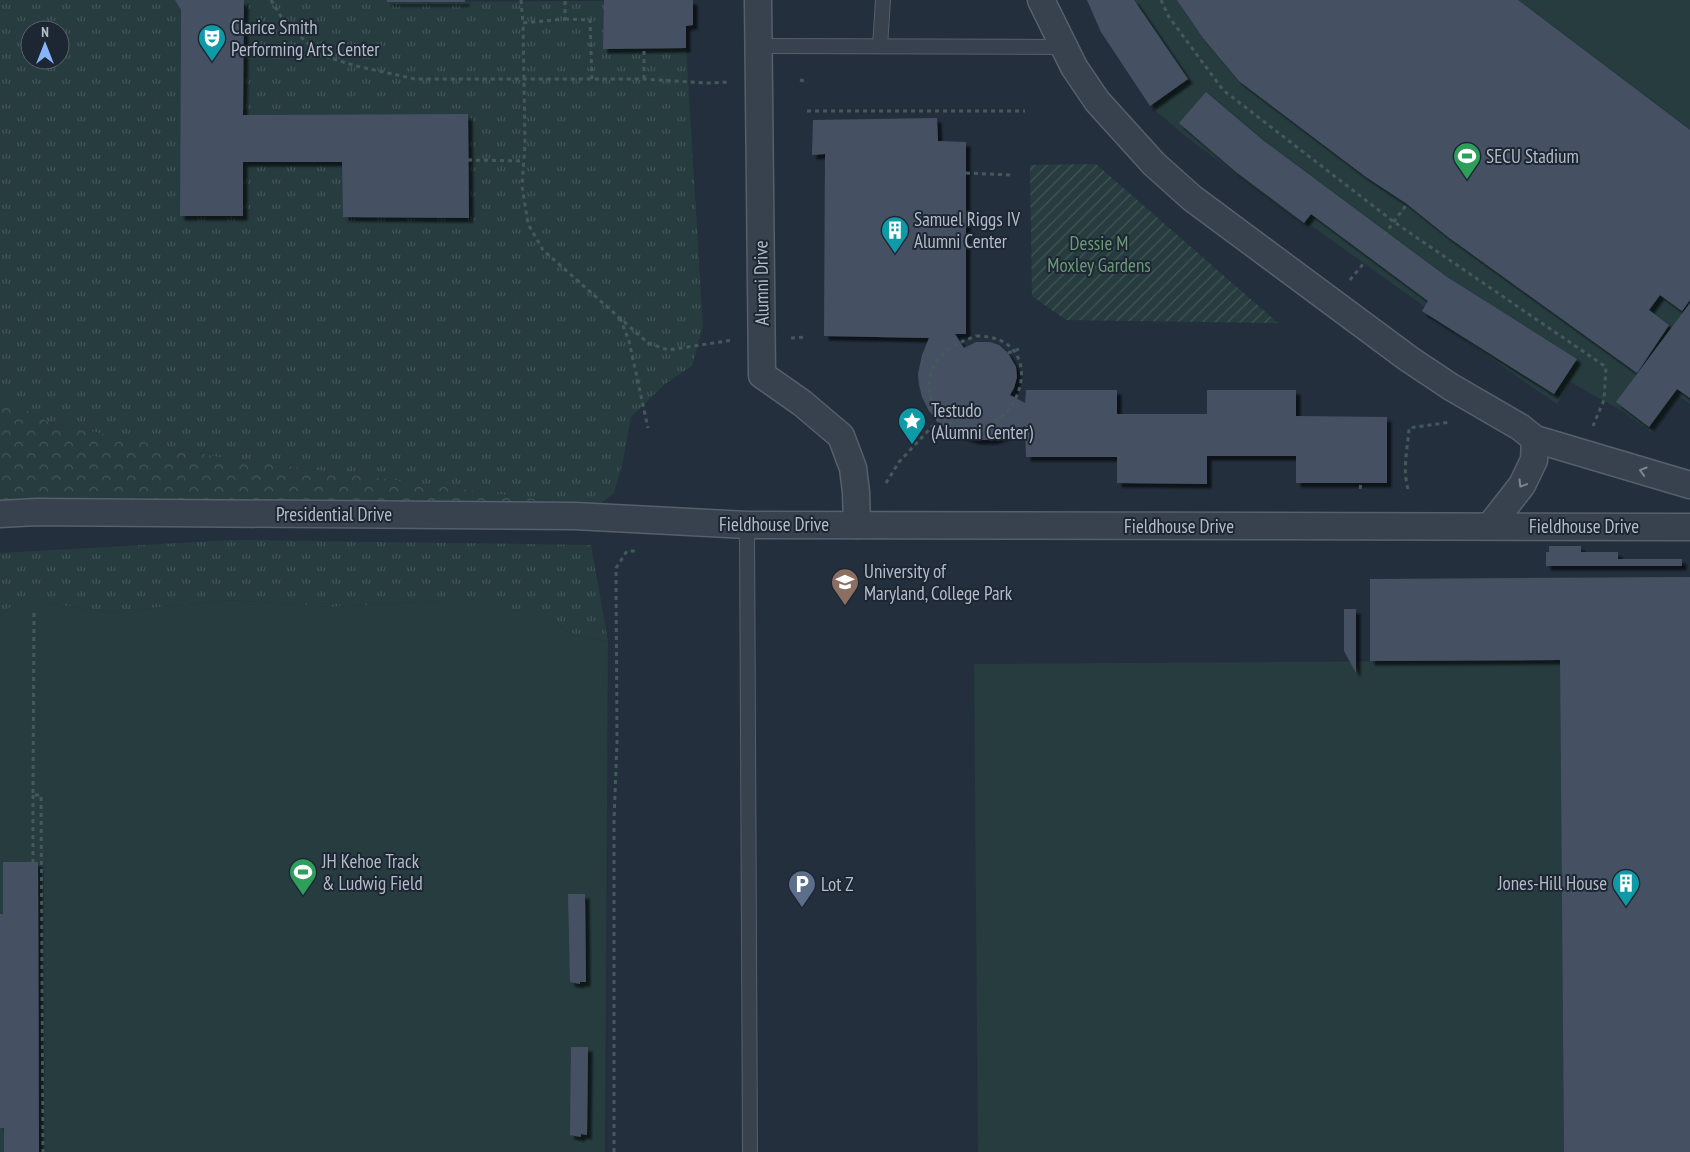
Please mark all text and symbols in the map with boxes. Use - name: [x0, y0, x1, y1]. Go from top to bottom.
- place label: Clarice Smith Performing Arts Center: [231, 15, 380, 61]
- north arrow: [20, 20, 70, 70]
- text: N: [41, 23, 49, 41]
- theatre icon: Clarice Smith Performing Arts Center: [197, 23, 227, 62]
- sports icon: SECU Stadium: [1452, 141, 1482, 180]
- place label: SECU Stadium: [1486, 144, 1579, 168]
- place label: Samuel Riggs IV Alumni Center: [914, 207, 1020, 253]
- building icon: Samuel Riggs IV Alumni Center: [880, 215, 910, 254]
- park label: Dessie M Moxley Gardens: [1047, 231, 1151, 277]
- street label: Alumni Drive: [748, 240, 774, 326]
- place label: Testudo (Alumni Center): [931, 398, 1033, 444]
- place icon: Testudo (Alumni Center): [897, 406, 927, 445]
- one-way arrow: [1640, 466, 1648, 476]
- one-way arrow: [1518, 479, 1528, 488]
- street label: Presidential Drive: [276, 502, 392, 526]
- street label: Fieldhouse Drive: [719, 512, 829, 536]
- street label: Fieldhouse Drive: [1124, 514, 1234, 538]
- street label: Fieldhouse Drive: [1529, 514, 1639, 538]
- place label: University of Maryland, College Park: [864, 559, 1013, 605]
- school or university icon: University of Maryland, College Park: [830, 567, 860, 606]
- place label: JH Kehoe Track & Ludwig Field: [321, 849, 423, 895]
- sports icon: JH Kehoe Track & Ludwig Field: [288, 857, 318, 896]
- building icon: Jones-Hill House: [1611, 868, 1641, 907]
- parking icon: Lot Z: [787, 869, 817, 908]
- place label: Jones-Hill House: [1497, 871, 1607, 895]
- place label: Lot Z: [821, 872, 854, 896]

